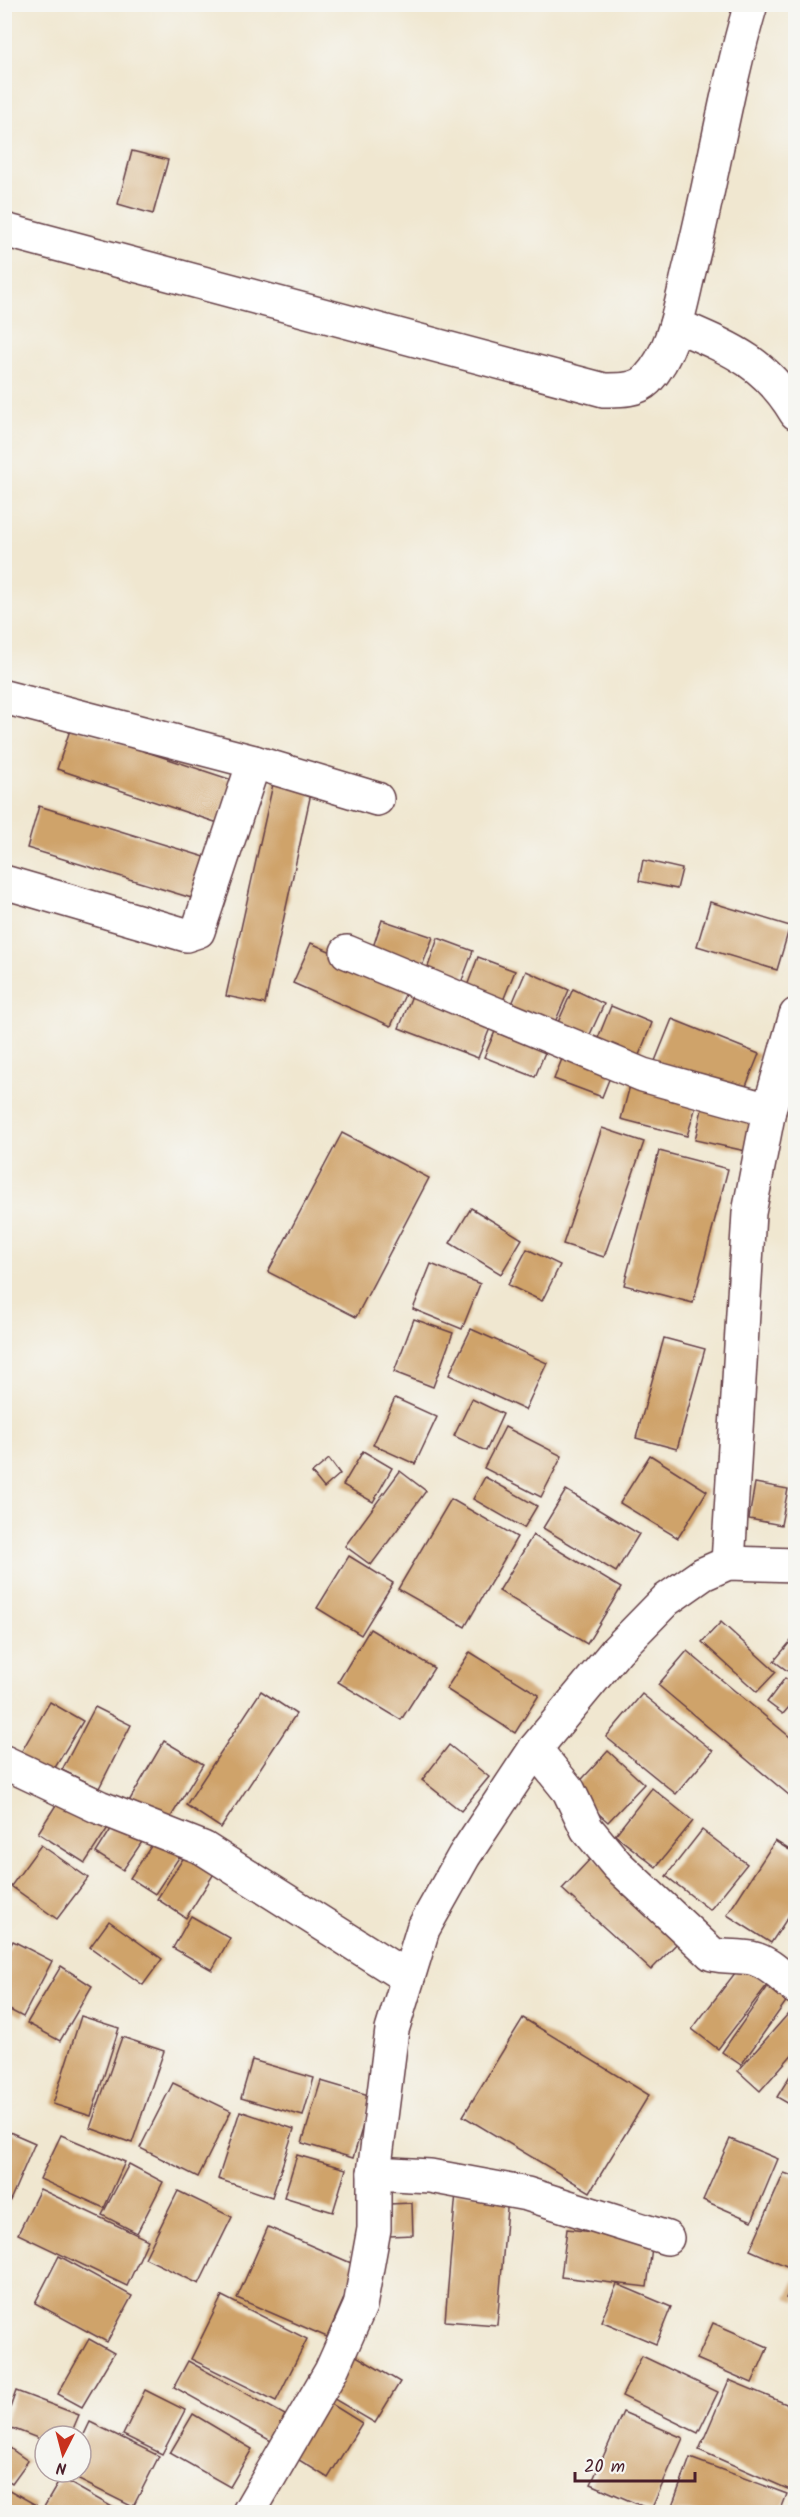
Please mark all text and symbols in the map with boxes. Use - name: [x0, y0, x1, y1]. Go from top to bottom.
- north arrow: [33, 2424, 93, 2484]
- scale bar: [575, 2445, 695, 2483]
- text: 20 m: [584, 2453, 625, 2482]
- text: N: [55, 2454, 68, 2480]

